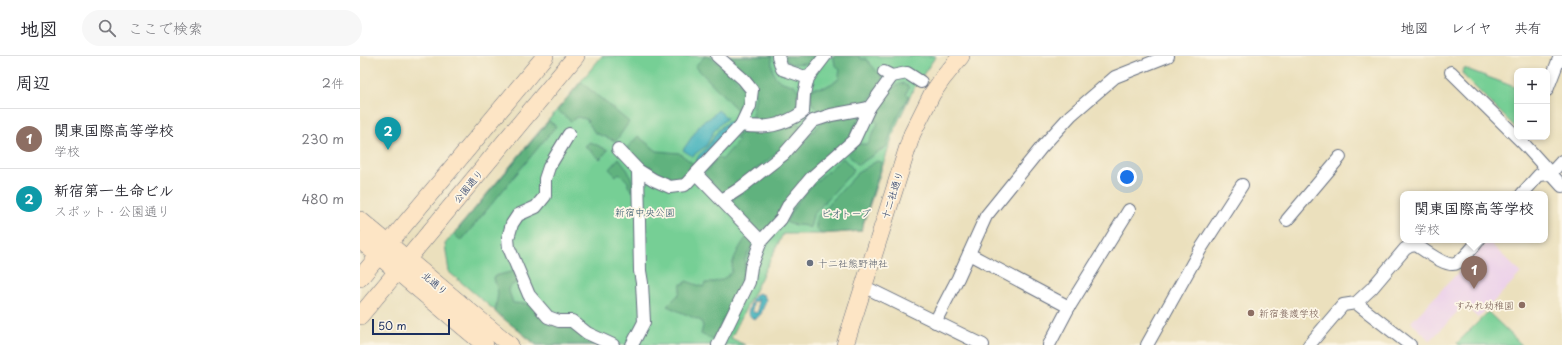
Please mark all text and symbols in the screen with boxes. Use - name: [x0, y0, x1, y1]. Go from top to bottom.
- search box: [82, 10, 362, 46]
- text: 地図: [20, 14, 58, 42]
- text: ここで検索: [128, 16, 203, 39]
- icon: search: [96, 17, 118, 39]
- text: 地図: [1401, 17, 1429, 38]
- text: レイヤ: [1451, 17, 1492, 38]
- text: 共有: [1514, 17, 1542, 38]
- map controls: [1514, 68, 1550, 140]
- button: +: [1514, 68, 1550, 104]
- text: 周辺: [16, 69, 50, 95]
- text: 2件: [322, 73, 344, 92]
- button: −: [1514, 104, 1550, 140]
- pin: 2: [375, 117, 401, 150]
- text: 関東国際高等学校: [54, 118, 174, 141]
- text: 1: [26, 129, 32, 148]
- text: 230 m: [302, 129, 344, 148]
- text: 学校: [54, 141, 80, 160]
- street label: 公園通り: [449, 166, 486, 206]
- your location: [1117, 167, 1137, 187]
- street label: 十二社通り: [877, 169, 906, 221]
- text: 新宿第一生命ビル: [54, 178, 174, 201]
- text: 2: [24, 189, 34, 208]
- text: 480 m: [302, 189, 344, 208]
- popup: [1400, 191, 1548, 243]
- text: 関東国際高等学校: [1414, 196, 1534, 219]
- text: スポット · 公園通り: [54, 201, 170, 220]
- park label: 新宿中央公園: [615, 204, 675, 219]
- park label: ビオトープ: [821, 205, 871, 220]
- text: 学校: [1414, 219, 1440, 238]
- place label: 十二社熊野神社: [818, 255, 888, 270]
- pin: 1: [1461, 256, 1487, 289]
- marker: 十二社熊野神社: [805, 258, 815, 268]
- street label: 北通り: [419, 267, 452, 298]
- place label: すみれ幼稚園: [1455, 297, 1514, 312]
- marker: すみれ幼稚園: [1517, 300, 1527, 310]
- place label: 新宿養護学校: [1259, 305, 1319, 320]
- marker: 新宿養護学校: [1246, 308, 1256, 318]
- scale bar: [372, 317, 450, 336]
- text: 50 m: [378, 317, 407, 334]

